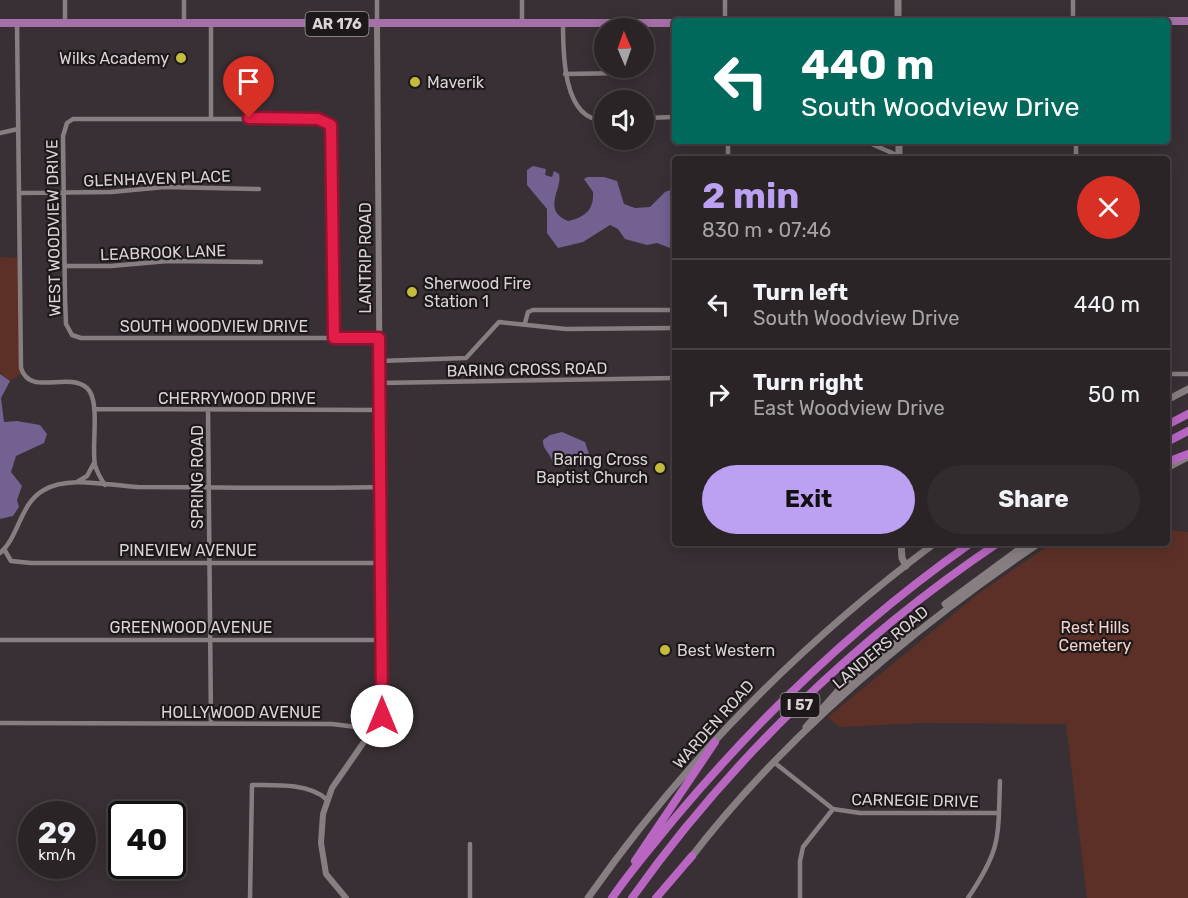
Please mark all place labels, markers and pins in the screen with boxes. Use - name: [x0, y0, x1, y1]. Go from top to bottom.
- place label: Wilks Academy: [59, 49, 169, 68]
- marker: Wilks Academy: [174, 51, 188, 65]
- pin: [223, 56, 274, 118]
- place label: Maverik: [427, 73, 485, 92]
- marker: Maverik: [408, 75, 422, 89]
- place label: Sherwood Fire Station 1: [424, 274, 531, 311]
- marker: Sherwood Fire Station 1: [405, 285, 419, 299]
- place label: Baring Cross Baptist Church: [536, 450, 648, 487]
- marker: Baring Cross Baptist Church: [653, 461, 667, 475]
- place label: Best Western: [677, 641, 775, 660]
- marker: Best Western: [658, 643, 672, 657]

